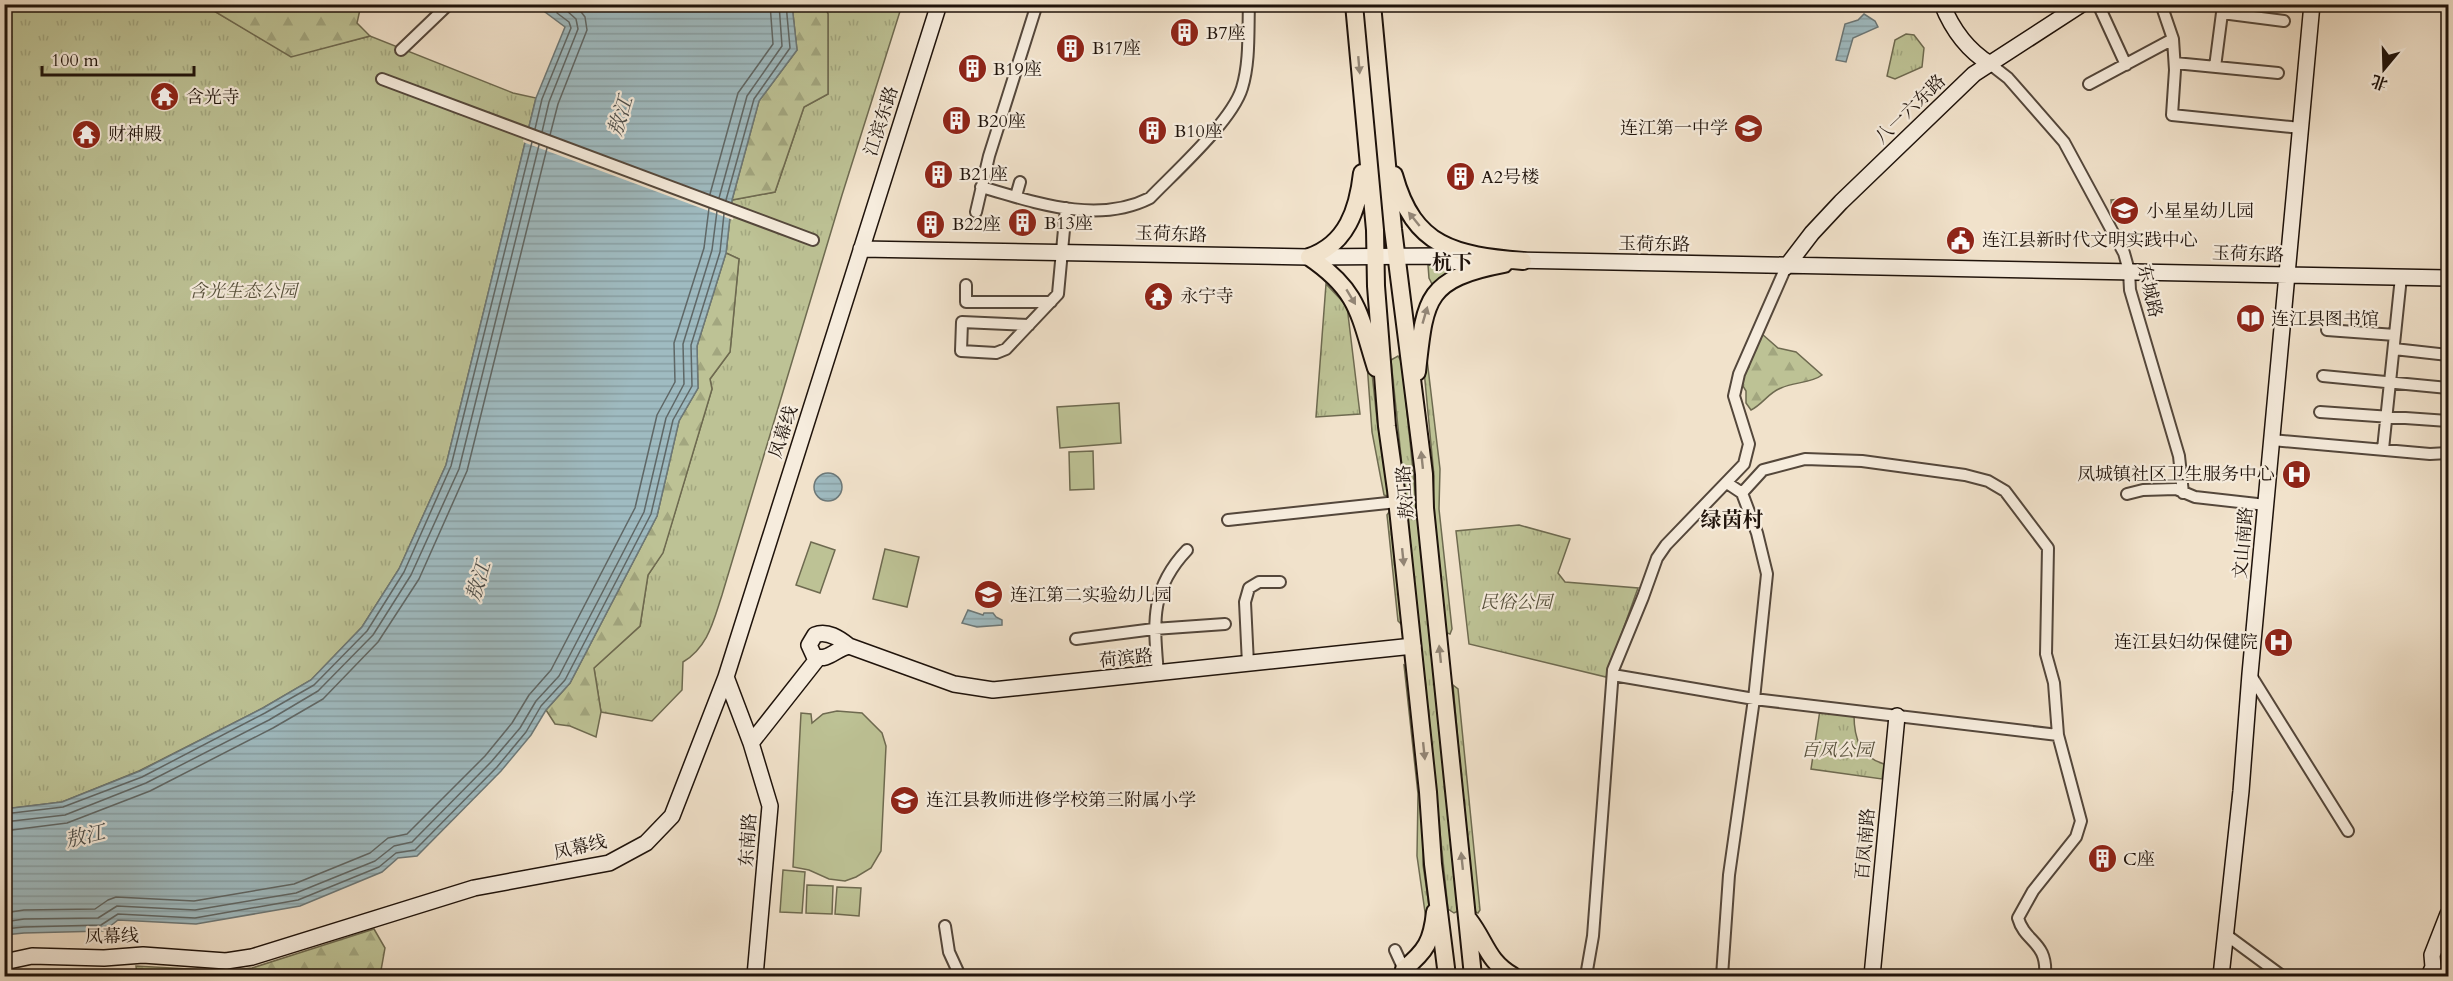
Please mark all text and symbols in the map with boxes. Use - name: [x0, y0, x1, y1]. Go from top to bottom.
- building icon: B7座: [1169, 17, 1201, 49]
- place label: B7座: [1206, 21, 1245, 46]
- building icon: B17座: [1055, 32, 1087, 64]
- place label: B17座: [1092, 36, 1141, 61]
- scale bar: [42, 39, 194, 77]
- north arrow: [2354, 39, 2414, 99]
- text: 100 m: [51, 48, 99, 73]
- building icon: B19座: [956, 53, 988, 85]
- one-way arrow: [1354, 56, 1364, 75]
- place label: B19座: [993, 57, 1042, 82]
- street label: 八一六东路: [1869, 69, 1951, 150]
- text: 北: [2368, 69, 2391, 95]
- temple icon: 含光寺: [149, 81, 181, 113]
- street label: 江滨东路: [858, 83, 904, 159]
- place label: 含光寺: [186, 85, 240, 110]
- water label: 敖江: [602, 90, 640, 139]
- building icon: B20座: [940, 105, 972, 137]
- place label: B20座: [977, 109, 1026, 134]
- school or university icon: 连江第一中学: [1733, 112, 1765, 144]
- building icon: B10座: [1137, 115, 1169, 147]
- place label: 连江第一中学: [1620, 116, 1728, 141]
- temple icon: 财神殿: [71, 118, 103, 150]
- place label: B10座: [1174, 119, 1223, 144]
- place label: 财神殿: [108, 122, 162, 147]
- building icon: B21座: [922, 158, 954, 190]
- building icon: A2号楼: [1444, 161, 1476, 193]
- place label: B21座: [959, 162, 1008, 187]
- place label: A2号楼: [1481, 165, 1539, 190]
- school or university icon: 小星星幼儿园: [2109, 195, 2141, 227]
- place label: 小星星幼儿园: [2146, 199, 2254, 224]
- building icon: B13座: [1007, 207, 1039, 239]
- building icon: B22座: [915, 208, 947, 240]
- place label: B13座: [1044, 211, 1093, 236]
- one-way arrow: [1407, 211, 1420, 227]
- place label: B22座: [952, 212, 1001, 237]
- street label: 玉荷东路: [1135, 221, 1207, 248]
- public building icon: 连江县新时代文明实践中心: [1945, 224, 1977, 256]
- place label: 连江县新时代文明实践中心: [1982, 228, 2198, 253]
- street label: 玉荷东路: [1618, 231, 1690, 258]
- street label: 玉荷东路: [2212, 241, 2284, 268]
- district label: 杭下: [1432, 249, 1472, 276]
- street label: 东城路: [2131, 262, 2168, 320]
- park label: 含光生态公园: [189, 279, 300, 304]
- temple icon: 永宁寺: [1143, 280, 1175, 312]
- place label: 永宁寺: [1180, 284, 1234, 309]
- one-way arrow: [1346, 289, 1356, 306]
- library icon: 连江县图书馆: [2234, 303, 2266, 335]
- one-way arrow: [1421, 306, 1431, 324]
- place label: 连江县图书馆: [2271, 307, 2379, 332]
- street label: 凤幕线: [763, 403, 804, 462]
- one-way arrow: [1418, 450, 1427, 469]
- hospital icon: 凤城镇社区卫生服务中心: [2280, 458, 2312, 490]
- place label: 凤城镇社区卫生服务中心: [2077, 462, 2275, 487]
- street label: 敖江路: [1391, 464, 1420, 520]
- district label: 绿茵村: [1701, 506, 1764, 535]
- street label: 文山南路: [2228, 506, 2259, 580]
- one-way arrow: [1398, 548, 1408, 567]
- water label: 敖江: [460, 555, 498, 604]
- school or university icon: 连江第二实验幼儿园: [973, 579, 1005, 611]
- place label: 连江第二实验幼儿园: [1010, 583, 1172, 608]
- park label: 民俗公园: [1480, 590, 1555, 615]
- hospital icon: 连江县妇幼保健院: [2263, 626, 2295, 658]
- place label: 连江县妇幼保健院: [2114, 630, 2258, 655]
- street label: 荷滨路: [1098, 643, 1154, 674]
- one-way arrow: [1435, 644, 1445, 663]
- park label: 百凤公园: [1801, 738, 1876, 763]
- one-way arrow: [1419, 742, 1429, 761]
- school or university icon: 连江县教师进修学校第三附属小学: [889, 784, 921, 816]
- place label: 连江县教师进修学校第三附属小学: [926, 788, 1196, 813]
- street label: 百凤南路: [1850, 807, 1881, 881]
- street label: 东南路: [734, 812, 763, 868]
- water label: 敖江: [63, 818, 111, 854]
- street label: 凤幕线: [551, 829, 609, 866]
- building icon: C座: [2086, 843, 2118, 875]
- place label: C座: [2123, 847, 2155, 872]
- one-way arrow: [1457, 852, 1467, 871]
- street label: 凤幕线: [85, 924, 139, 949]

